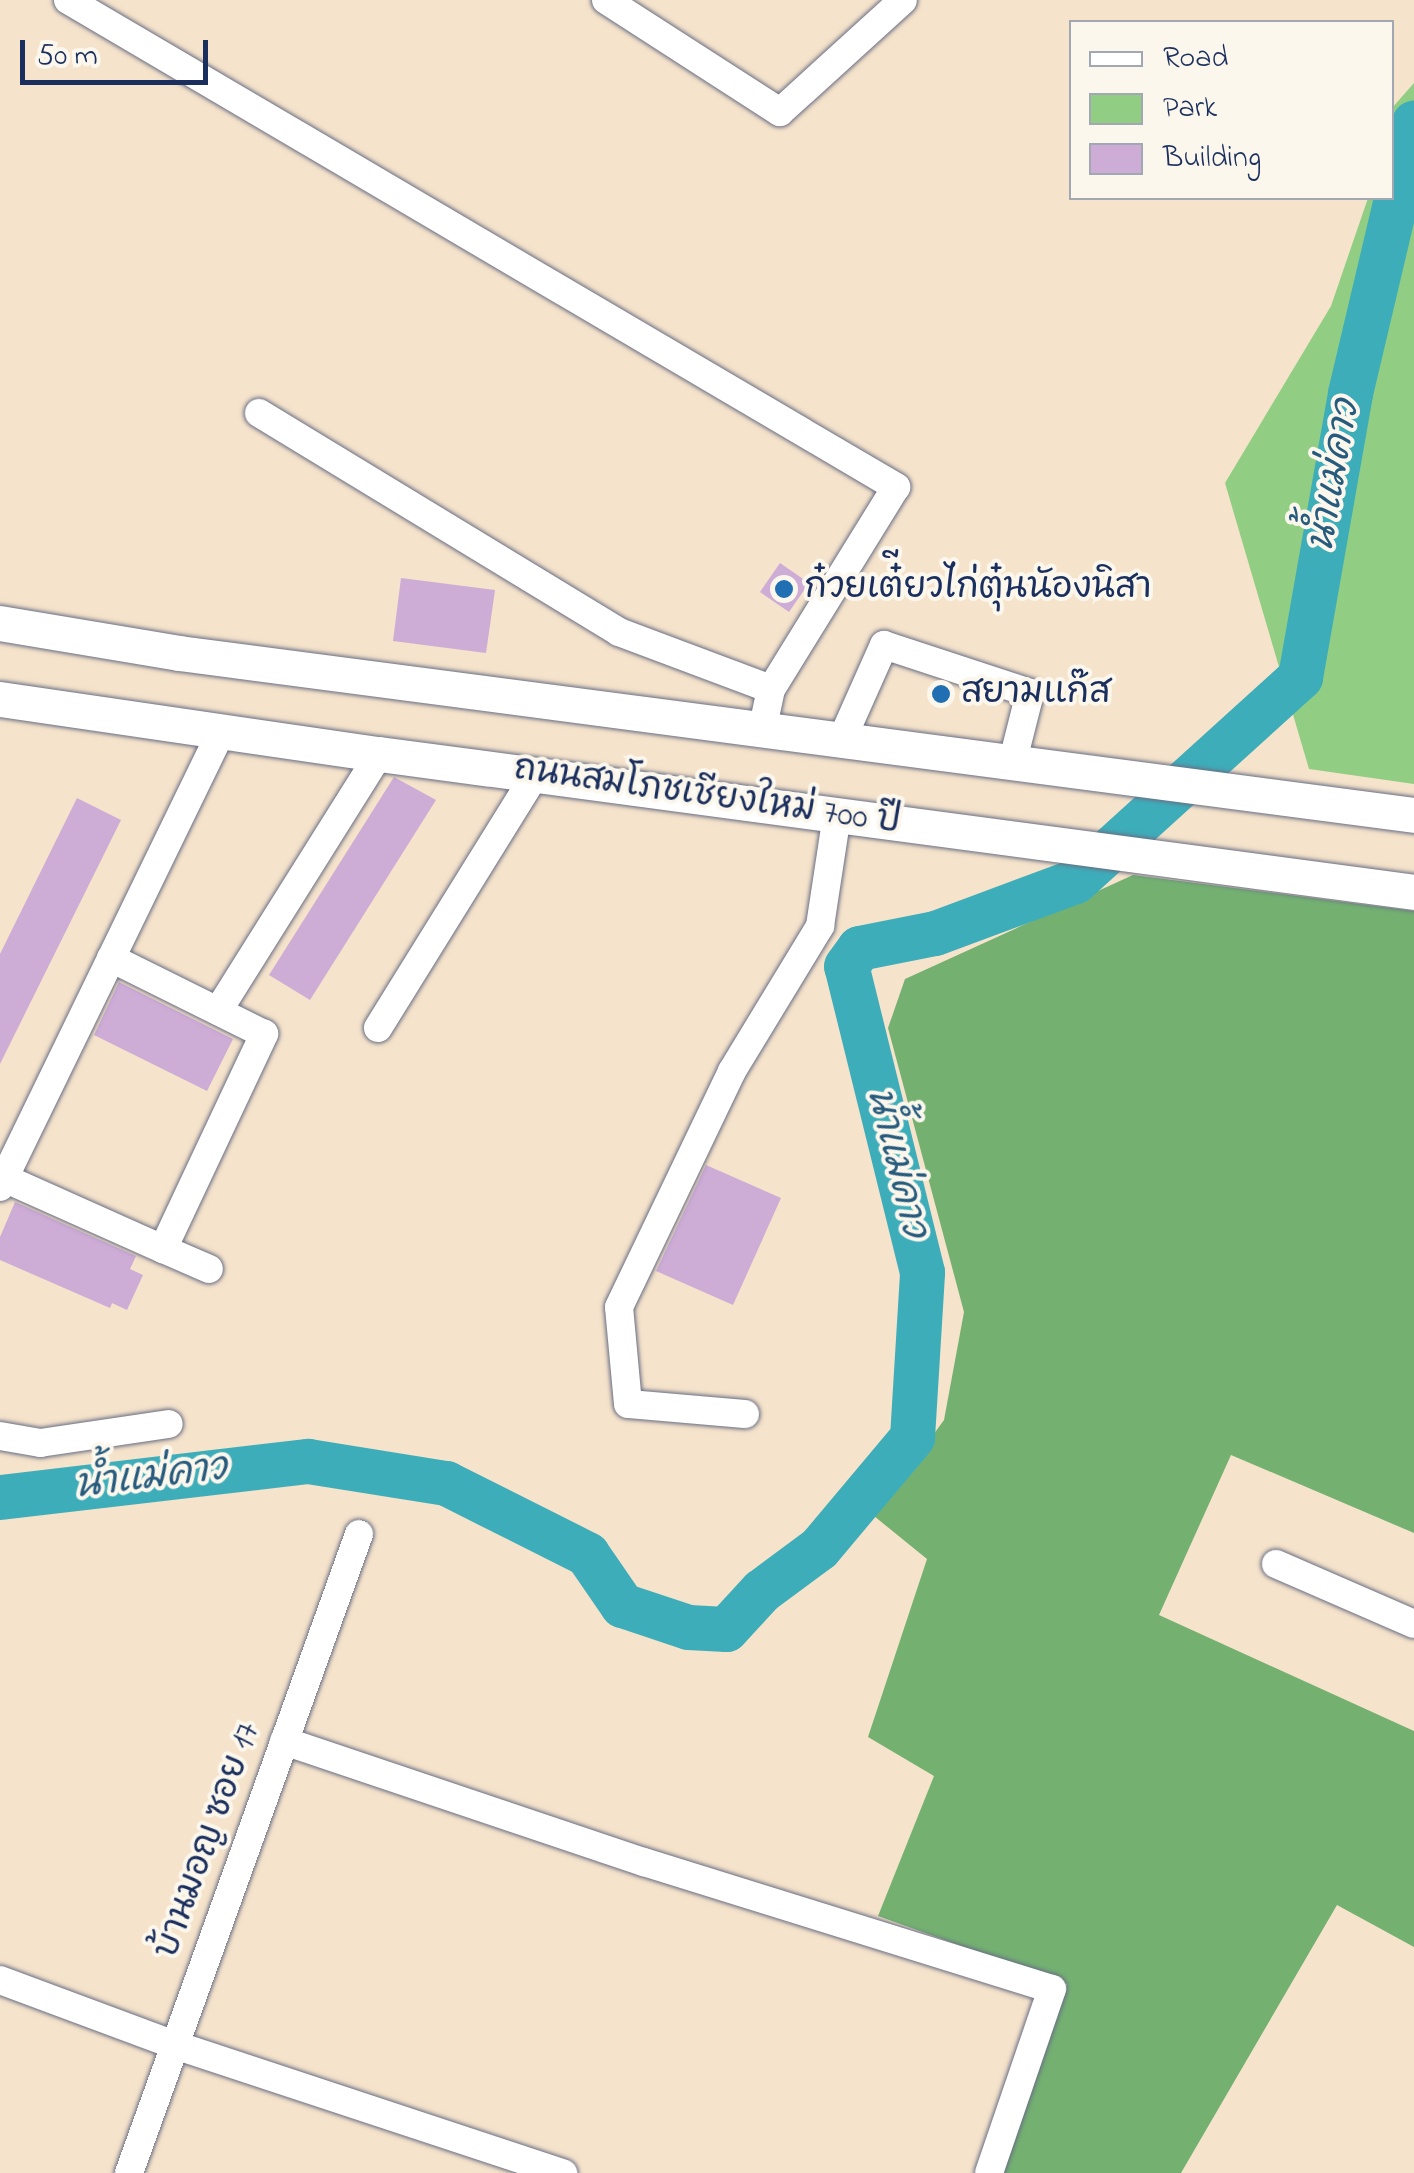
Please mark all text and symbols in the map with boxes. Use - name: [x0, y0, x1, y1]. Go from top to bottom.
- scale bar: [25, 20, 212, 82]
- legend: [1069, 20, 1394, 200]
- text: 50 m: [37, 35, 98, 79]
- text: Road: [1163, 37, 1228, 81]
- text: Park: [1163, 87, 1217, 131]
- text: Building: [1163, 137, 1261, 181]
- water label: น้ำแม่คาว: [1300, 397, 1372, 555]
- place label: ก๋วยเต๋ียวไก่ตุ๋นนัองนิสา: [804, 568, 1151, 610]
- marker: ก๋วยเต๋ียวไก่ตุ๋นนัองนิสา: [773, 578, 795, 600]
- place label: สยามแก๊ส: [961, 673, 1110, 715]
- marker: สยามแก๊ส: [930, 683, 952, 705]
- street label: ถนนสมโภชเชียงใหม่ 700 ปี: [511, 749, 903, 845]
- water label: น้ำแม่คาว: [854, 1083, 936, 1243]
- water label: น้ำแม่คาว: [72, 1447, 230, 1511]
- street label: บ้านมอญ ซอย 17: [147, 1717, 271, 1965]

